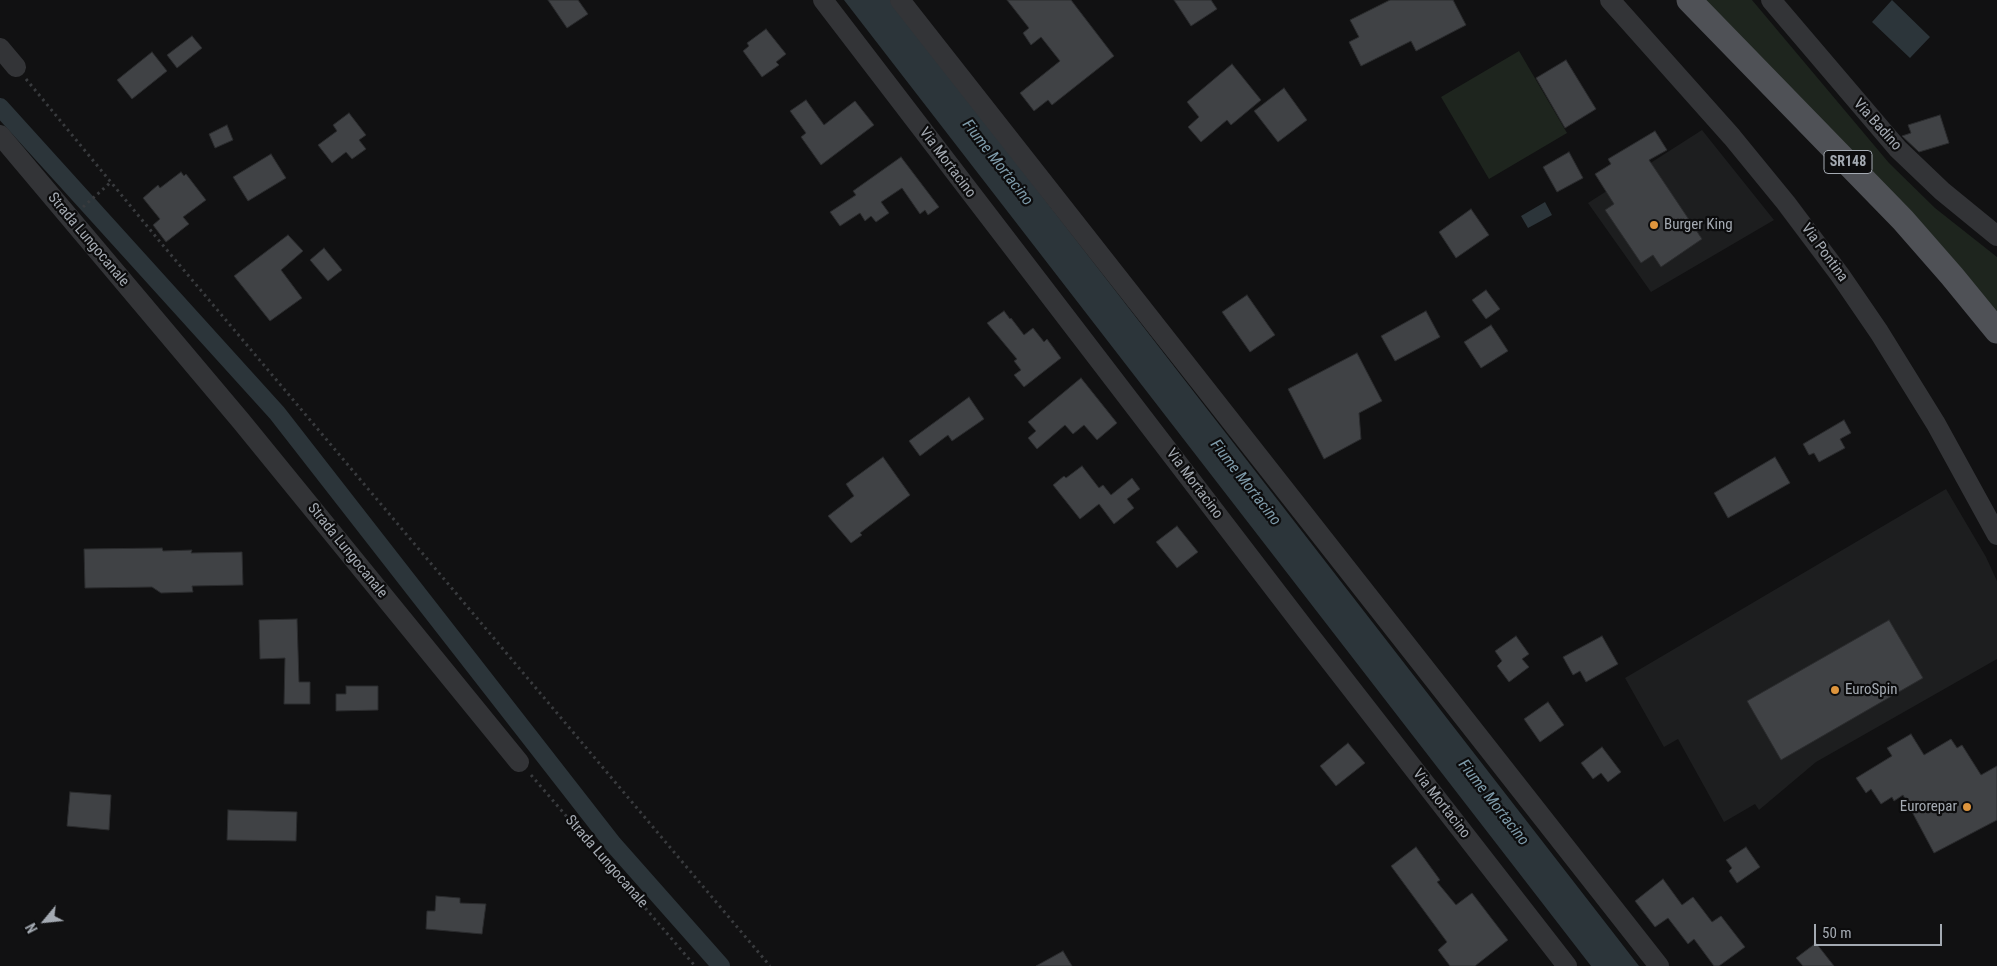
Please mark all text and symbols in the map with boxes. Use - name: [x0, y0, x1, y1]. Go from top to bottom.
- street label: Via Badino: [1849, 95, 1905, 155]
- water label: Fiume Mortacino: [957, 116, 1037, 210]
- street label: Via Mortacino: [915, 124, 979, 202]
- road number: SR148: [1824, 150, 1872, 173]
- street label: Strada Lungocanale: [43, 189, 133, 291]
- place label: Burger King: [1664, 216, 1733, 234]
- marker: Burger King: [1648, 219, 1660, 231]
- street label: Via Pontina: [1797, 220, 1851, 286]
- water label: Fiume Mortacino: [1205, 436, 1285, 530]
- street label: Via Mortacino: [1162, 445, 1226, 523]
- street label: Strada Lungocanale: [303, 500, 391, 602]
- place label: EuroSpin: [1845, 681, 1897, 699]
- marker: EuroSpin: [1829, 684, 1841, 696]
- water label: Fiume Mortacino: [1453, 756, 1533, 850]
- street label: Via Mortacino: [1408, 766, 1474, 842]
- place label: Eurorepar: [1900, 798, 1957, 816]
- marker: Eurorepar: [1961, 801, 1973, 813]
- street label: Strada Lungocanale: [561, 812, 651, 912]
- north arrow: [20, 896, 70, 946]
- scale bar: [1817, 914, 1944, 946]
- text: N: [23, 921, 41, 936]
- text: 50 m: [1822, 924, 1852, 942]

